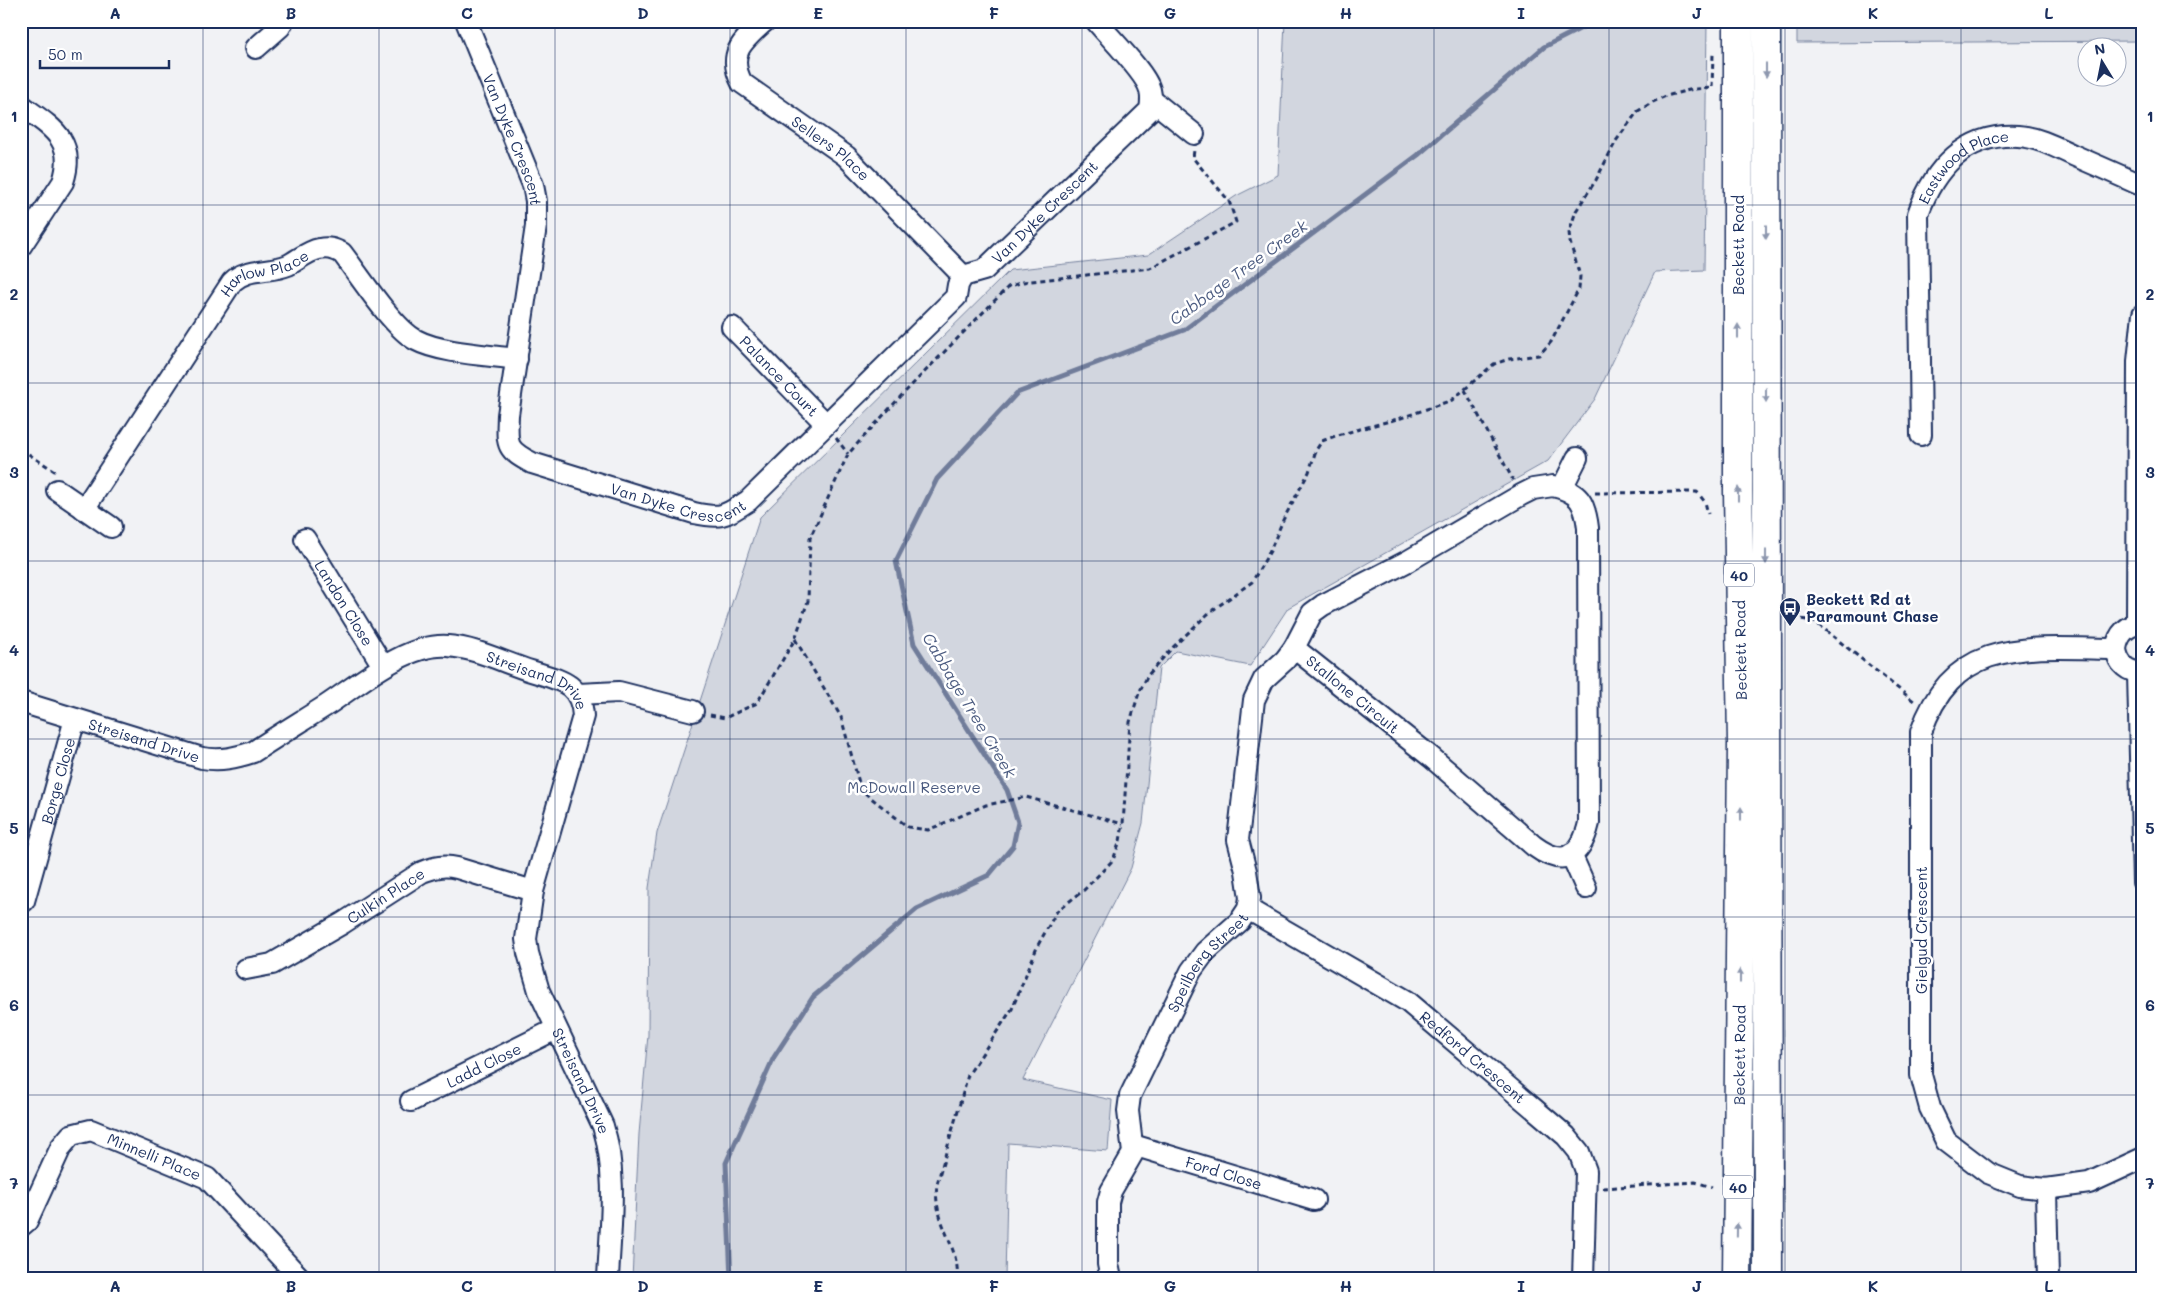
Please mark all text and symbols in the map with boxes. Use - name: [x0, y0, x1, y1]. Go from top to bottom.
- text: A: [109, 2, 121, 23]
- text: B: [286, 2, 296, 23]
- text: C: [461, 2, 473, 23]
- text: D: [637, 2, 649, 23]
- text: E: [813, 2, 823, 23]
- text: F: [989, 2, 999, 23]
- text: G: [1164, 2, 1176, 23]
- text: H: [1340, 2, 1352, 23]
- text: I: [1517, 2, 1525, 23]
- text: J: [1692, 2, 1702, 23]
- text: K: [1868, 2, 1878, 23]
- text: L: [2044, 2, 2054, 23]
- scale bar: [40, 38, 169, 70]
- north arrow: [2076, 38, 2126, 88]
- text: N: [2093, 38, 2107, 59]
- text: 50 m: [48, 44, 83, 64]
- one-way arrow: [1762, 62, 1770, 78]
- street label: Van Dyke Crescent: [479, 71, 546, 206]
- text: 1: [10, 105, 18, 126]
- text: 1: [2146, 105, 2154, 126]
- street label: Sellers Place: [788, 111, 874, 185]
- street label: Eastwood Place: [1913, 126, 2010, 207]
- street label: Van Dyke Crescent: [987, 156, 1102, 268]
- street label: Beckett Road: [1728, 195, 1748, 295]
- water label: Cabbage Tree Creek: [1165, 215, 1312, 329]
- one-way arrow: [1762, 225, 1770, 241]
- street label: Harlow Place: [215, 245, 312, 300]
- text: 2: [10, 283, 19, 304]
- text: 2: [2146, 283, 2155, 304]
- one-way arrow: [1734, 323, 1742, 339]
- street label: Palance Court: [736, 331, 823, 420]
- one-way arrow: [1762, 387, 1770, 403]
- text: 3: [9, 461, 19, 482]
- text: 3: [2145, 461, 2155, 482]
- street label: Van Dyke Crescent: [608, 478, 749, 526]
- one-way arrow: [1734, 486, 1742, 502]
- one-way arrow: [1762, 550, 1770, 566]
- street label: Landon Close: [310, 556, 378, 650]
- road number: 40: [1724, 564, 1754, 586]
- place label: Beckett Rd at Paramount Chase: [1806, 589, 1938, 626]
- bus stop icon: Beckett Rd at Paramount Chase: [1778, 596, 1802, 627]
- street label: Beckett Road: [1729, 600, 1751, 700]
- water label: Cabbage Tree Creek: [918, 629, 1022, 782]
- text: 4: [9, 639, 19, 660]
- text: 4: [2145, 639, 2155, 660]
- street label: Streisand Drive: [484, 646, 592, 712]
- street label: Stallone Circuit: [1302, 650, 1404, 738]
- street label: Streisand Drive: [86, 714, 202, 767]
- street label: Borge Close: [36, 735, 79, 826]
- park label: McDowall Reserve: [847, 777, 981, 797]
- one-way arrow: [1737, 806, 1745, 822]
- text: 5: [9, 817, 19, 838]
- text: 5: [2145, 817, 2155, 838]
- street label: Culkin Place: [343, 863, 428, 928]
- street label: Gielgud Crescent: [1911, 866, 1931, 994]
- street label: Speilberg Street: [1162, 909, 1253, 1016]
- one-way arrow: [1736, 968, 1744, 984]
- text: 6: [9, 994, 19, 1015]
- text: 6: [2145, 994, 2155, 1015]
- street label: Beckett Road: [1729, 1005, 1750, 1105]
- street label: Redford Crescent: [1416, 1006, 1530, 1108]
- street label: Streisand Drive: [548, 1024, 615, 1136]
- street label: Ladd Close: [443, 1038, 524, 1092]
- street label: Minnelli Place: [104, 1128, 204, 1185]
- street label: Ford Close: [1183, 1152, 1265, 1194]
- text: 7: [10, 1172, 19, 1193]
- text: 7: [2146, 1172, 2155, 1193]
- road number: 40: [1723, 1176, 1753, 1198]
- one-way arrow: [1733, 1222, 1741, 1238]
- text: A: [109, 1275, 121, 1296]
- text: B: [286, 1275, 296, 1296]
- text: C: [461, 1275, 473, 1296]
- text: D: [637, 1275, 649, 1296]
- text: E: [813, 1275, 823, 1296]
- text: F: [989, 1275, 999, 1296]
- text: G: [1164, 1275, 1176, 1296]
- text: H: [1340, 1275, 1352, 1296]
- text: I: [1517, 1275, 1525, 1296]
- text: J: [1692, 1275, 1702, 1296]
- text: K: [1868, 1275, 1878, 1296]
- text: L: [2044, 1275, 2054, 1296]

